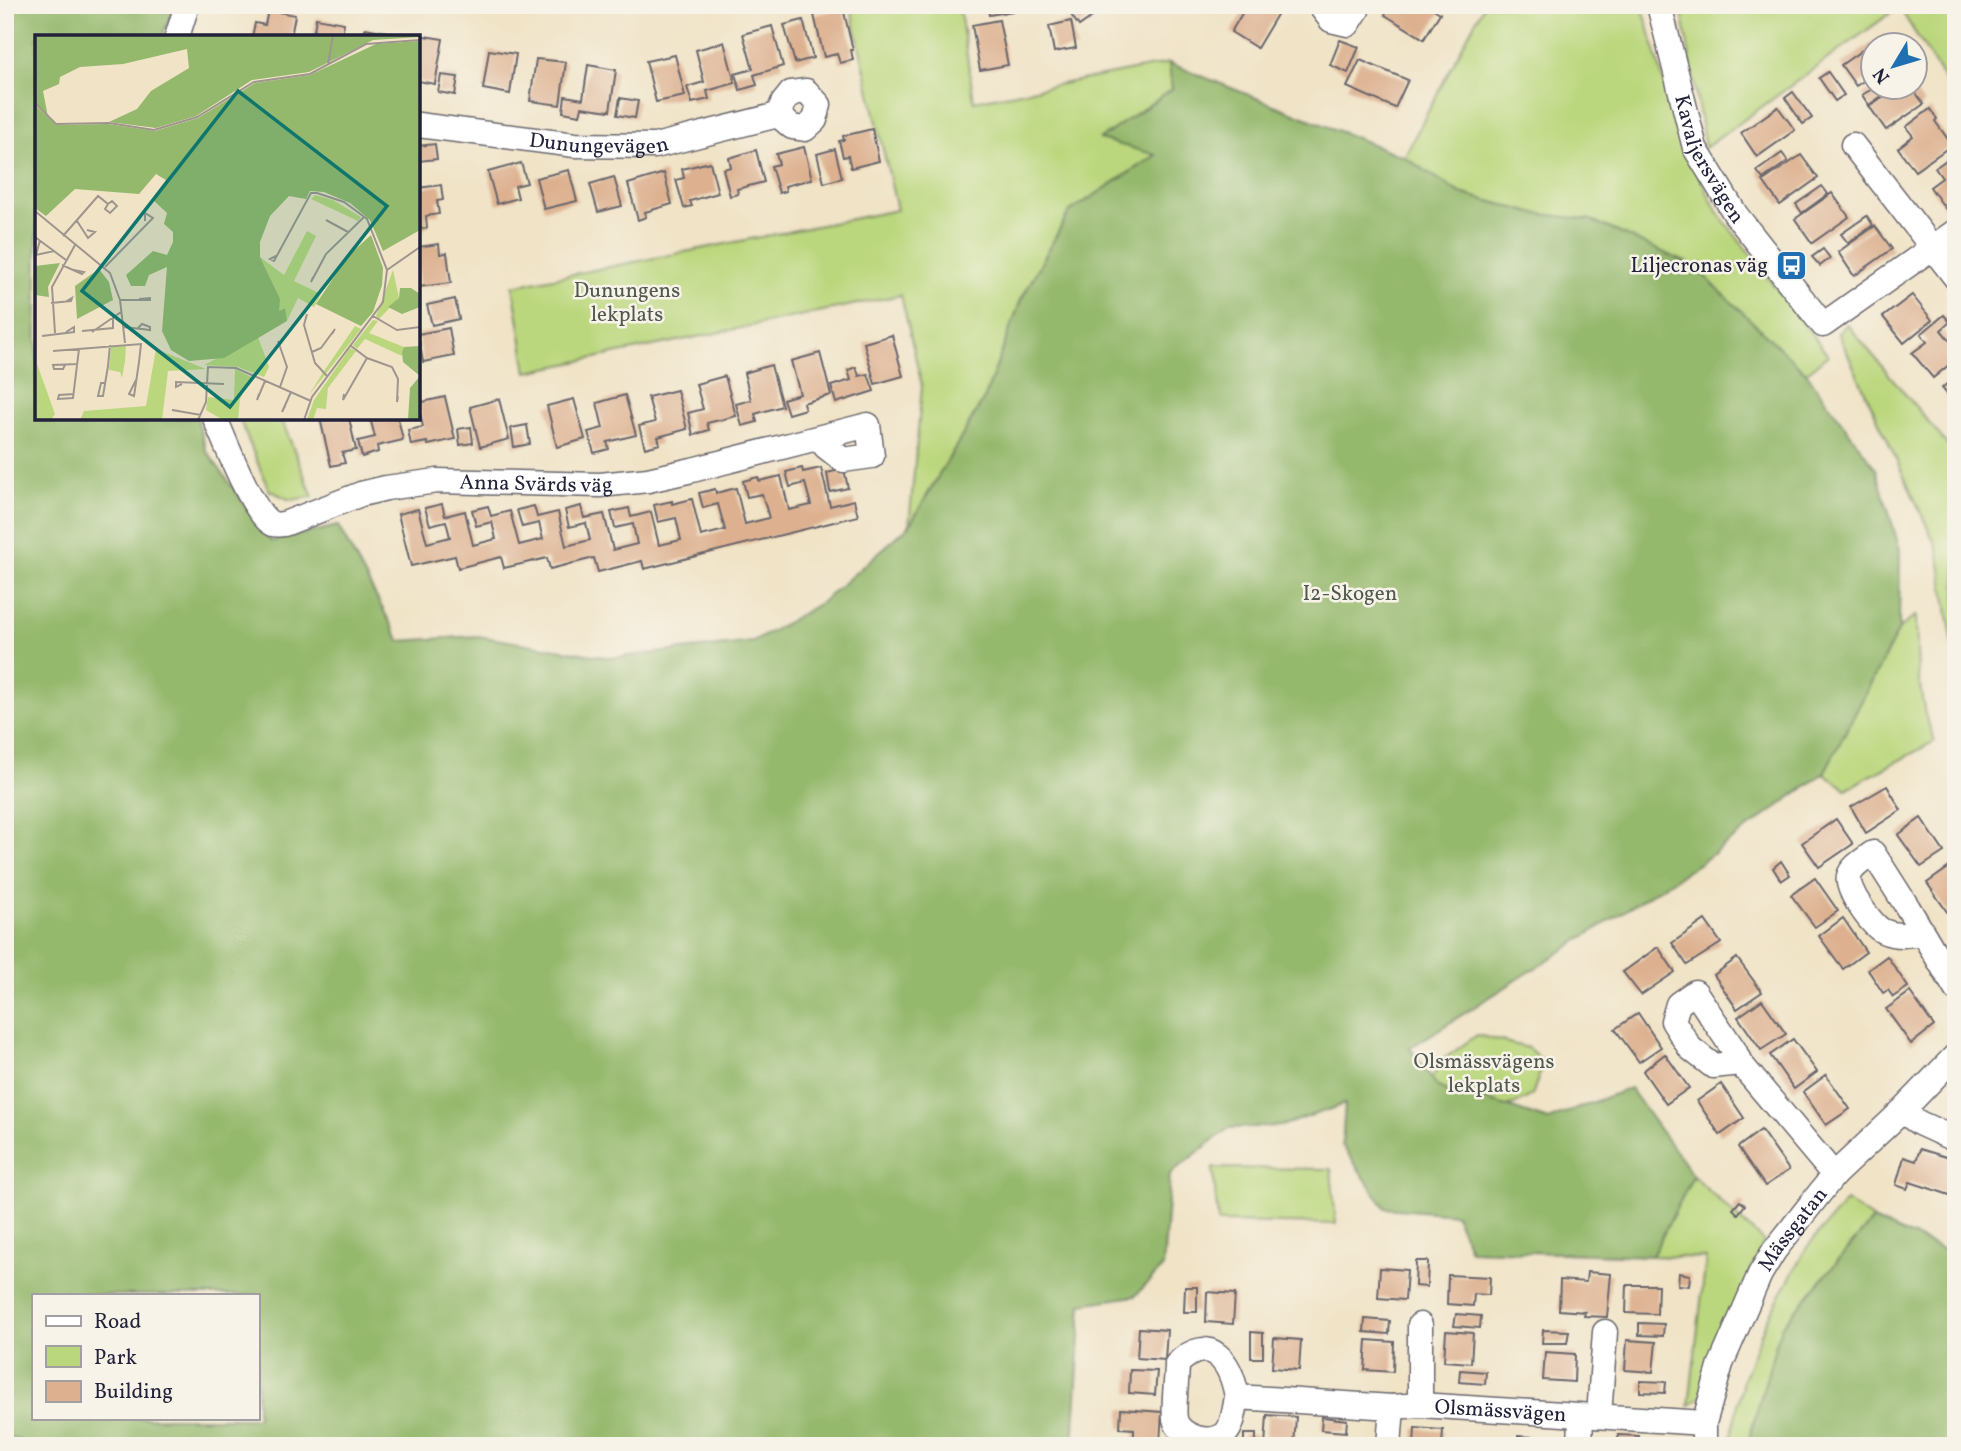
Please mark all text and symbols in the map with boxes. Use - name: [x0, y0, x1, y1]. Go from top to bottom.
- north arrow: [1860, 32, 1930, 102]
- inset map: [35, 35, 420, 420]
- text: N: [1868, 62, 1897, 89]
- street label: Kavaljersvägen: [1666, 92, 1751, 230]
- street label: Dunungevägen: [527, 126, 672, 162]
- bus stop icon: Liljecronas väg: [1774, 248, 1808, 282]
- place label: Liljecronas väg: [1631, 252, 1768, 281]
- park label: Dunungens lekplats: [574, 277, 680, 330]
- street label: Anna Svärds väg: [459, 469, 614, 501]
- park label: I2-Skogen: [1303, 580, 1397, 609]
- park label: Olsmässvägens lekplats: [1414, 1048, 1554, 1101]
- street label: Mässgatan: [1752, 1182, 1835, 1277]
- legend: [32, 1294, 259, 1420]
- text: Road: [94, 1308, 141, 1337]
- text: Park: [94, 1344, 137, 1373]
- text: Building: [94, 1378, 173, 1407]
- street label: Olsmässvägen: [1434, 1393, 1567, 1430]

